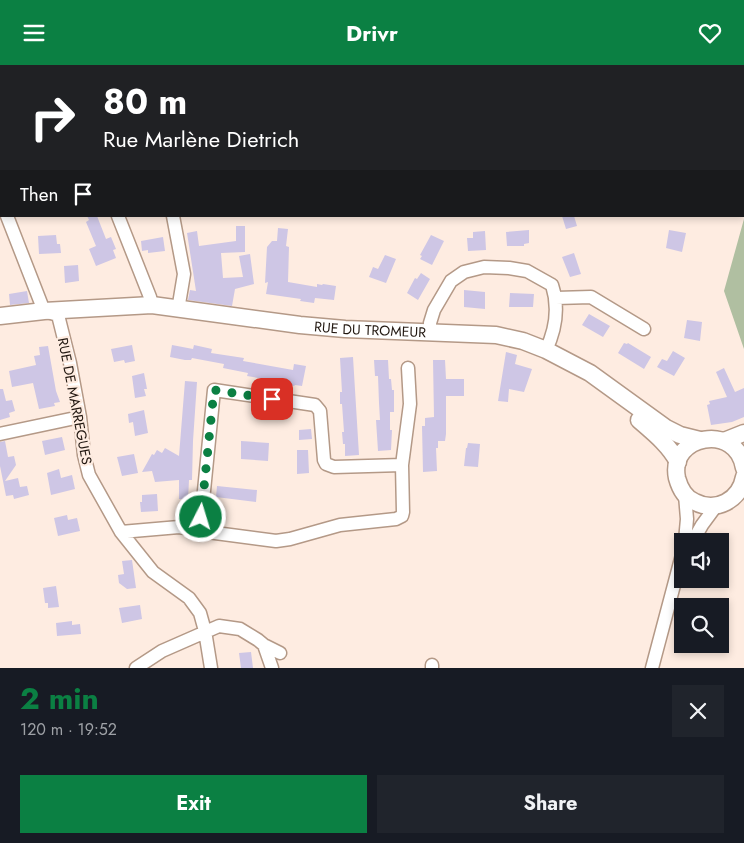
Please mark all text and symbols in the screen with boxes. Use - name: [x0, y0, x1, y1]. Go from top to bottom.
- text: Drivr: [346, 17, 398, 49]
- icon: menu: [20, 19, 48, 47]
- icon: heart: [696, 19, 724, 47]
- text: 80 m: [103, 77, 187, 127]
- icon: right: [20, 85, 85, 150]
- text: Rue Marlène Dietrich: [103, 123, 299, 155]
- icon: arrive: [69, 180, 97, 208]
- text: Then: [20, 181, 59, 208]
- street label: RUE DU TROMEUR: [313, 316, 427, 342]
- street label: RUE DE MARREGUES: [53, 336, 97, 466]
- pin: [251, 378, 293, 420]
- icon: arrive: [258, 385, 286, 413]
- position arrow: [174, 490, 226, 542]
- map controls: [674, 533, 729, 653]
- button: sound: [674, 533, 729, 588]
- button: search: [674, 598, 729, 653]
- text: 2 min: [20, 677, 99, 720]
- button: close: [672, 685, 724, 737]
- text: 120 m · 19:52: [20, 718, 117, 741]
- button: Exit: [20, 775, 367, 833]
- button: Share: [377, 775, 724, 833]

